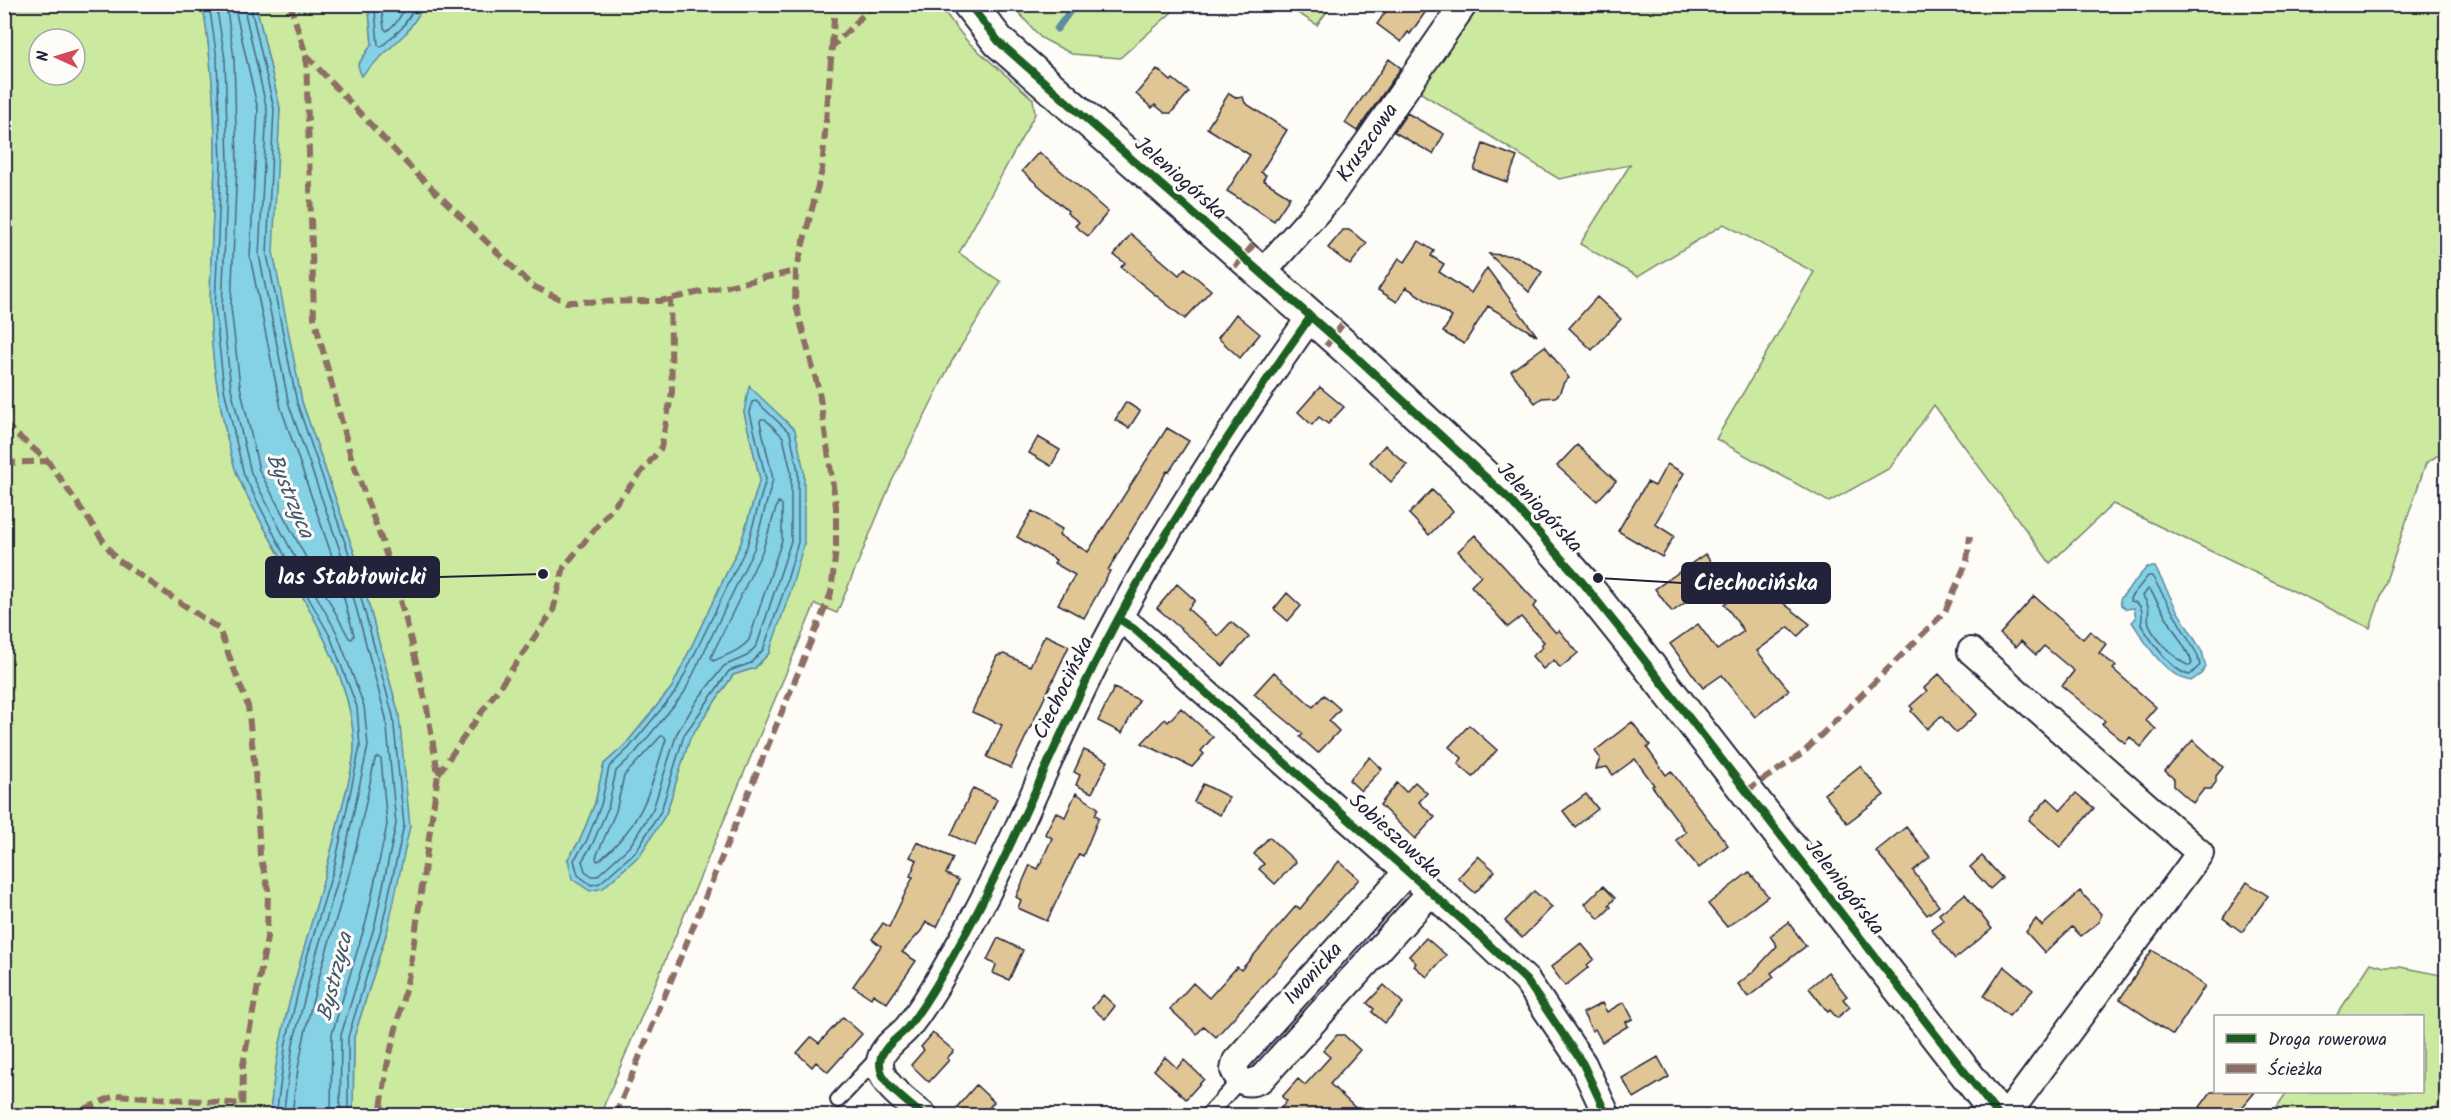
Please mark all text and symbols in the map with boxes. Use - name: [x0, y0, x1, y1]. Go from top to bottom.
- north arrow: [27, 27, 87, 87]
- text: N: [31, 50, 56, 62]
- street label: Kruszcowa: [1329, 96, 1407, 190]
- street label: Jeleniogórska: [1126, 129, 1234, 229]
- water label: Bystrzyca: [255, 448, 323, 546]
- street label: Jeleniogórska: [1488, 455, 1590, 561]
- callout: las Stabłowicki: [266, 557, 439, 597]
- text: las Stabłowicki: [278, 561, 428, 596]
- callout: Ciechocińska: [1682, 563, 1830, 603]
- text: Ciechocińska: [1694, 567, 1818, 602]
- street label: Ciechocińska: [1025, 631, 1103, 745]
- street label: Sobieszowska: [1341, 786, 1449, 888]
- street label: Jeleniogórska: [1796, 833, 1892, 943]
- water label: Bystrzyca: [308, 928, 364, 1025]
- street label: Iwonicka: [1277, 935, 1351, 1013]
- legend: [2214, 1015, 2424, 1093]
- text: Droga rowerowa: [2268, 1026, 2387, 1055]
- text: Ścieżka: [2268, 1056, 2323, 1085]

